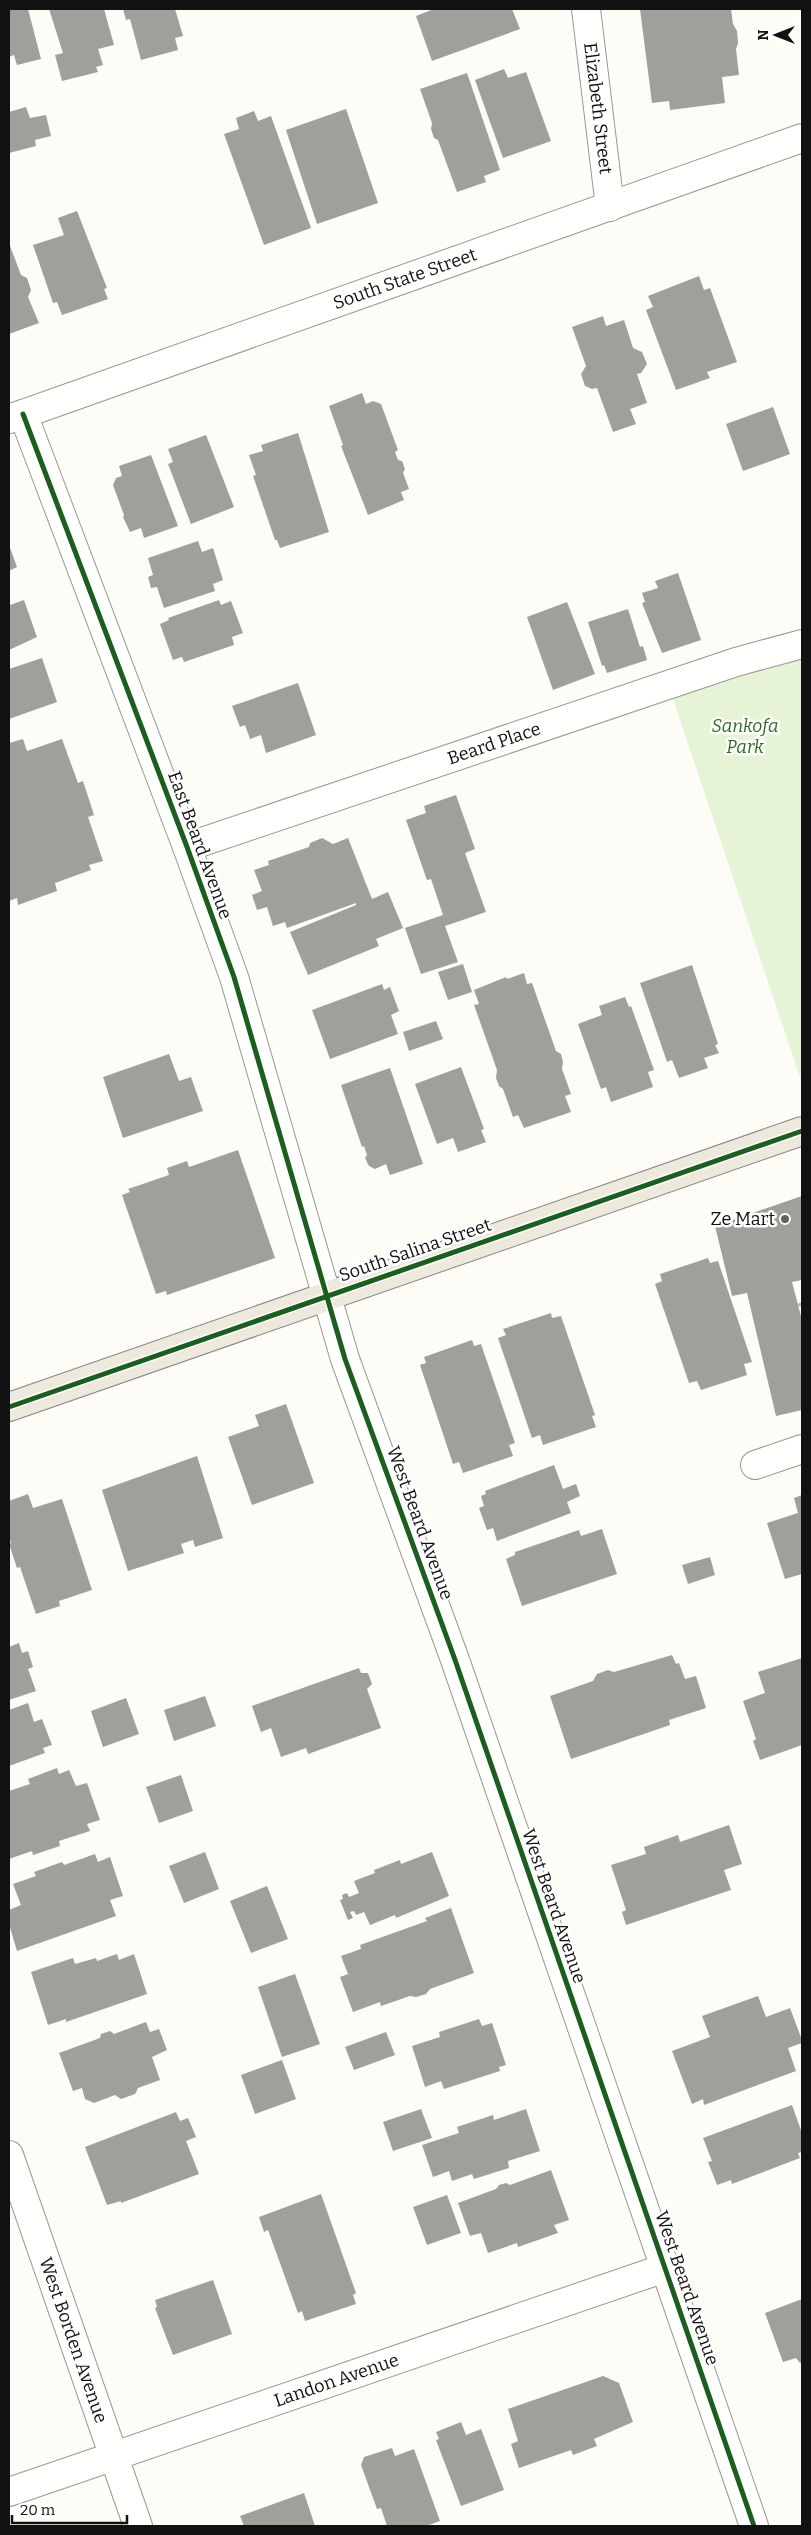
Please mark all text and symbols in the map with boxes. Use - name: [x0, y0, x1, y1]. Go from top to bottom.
- north arrow: [751, 10, 801, 60]
- text: N: [755, 29, 772, 40]
- street label: Elizabeth Street: [579, 41, 617, 176]
- street label: South State Street: [330, 243, 480, 314]
- park label: Sankofa Park: [711, 715, 779, 758]
- street label: Beard Place: [445, 718, 544, 769]
- street label: East Beard Avenue: [163, 768, 237, 922]
- place label: Ze Mart: [711, 1208, 775, 1230]
- street label: South Salina Street: [336, 1213, 495, 1286]
- marker: Ze Mart: [779, 1213, 791, 1225]
- street label: West Beard Avenue: [382, 1443, 458, 1603]
- street label: West Beard Avenue: [517, 1826, 591, 1986]
- street label: West Beard Avenue: [650, 2208, 724, 2368]
- street label: West Borden Avenue: [34, 2254, 112, 2426]
- street label: Landon Avenue: [271, 2349, 402, 2412]
- scale bar: [12, 2492, 128, 2524]
- text: 20 m: [20, 2501, 56, 2519]

